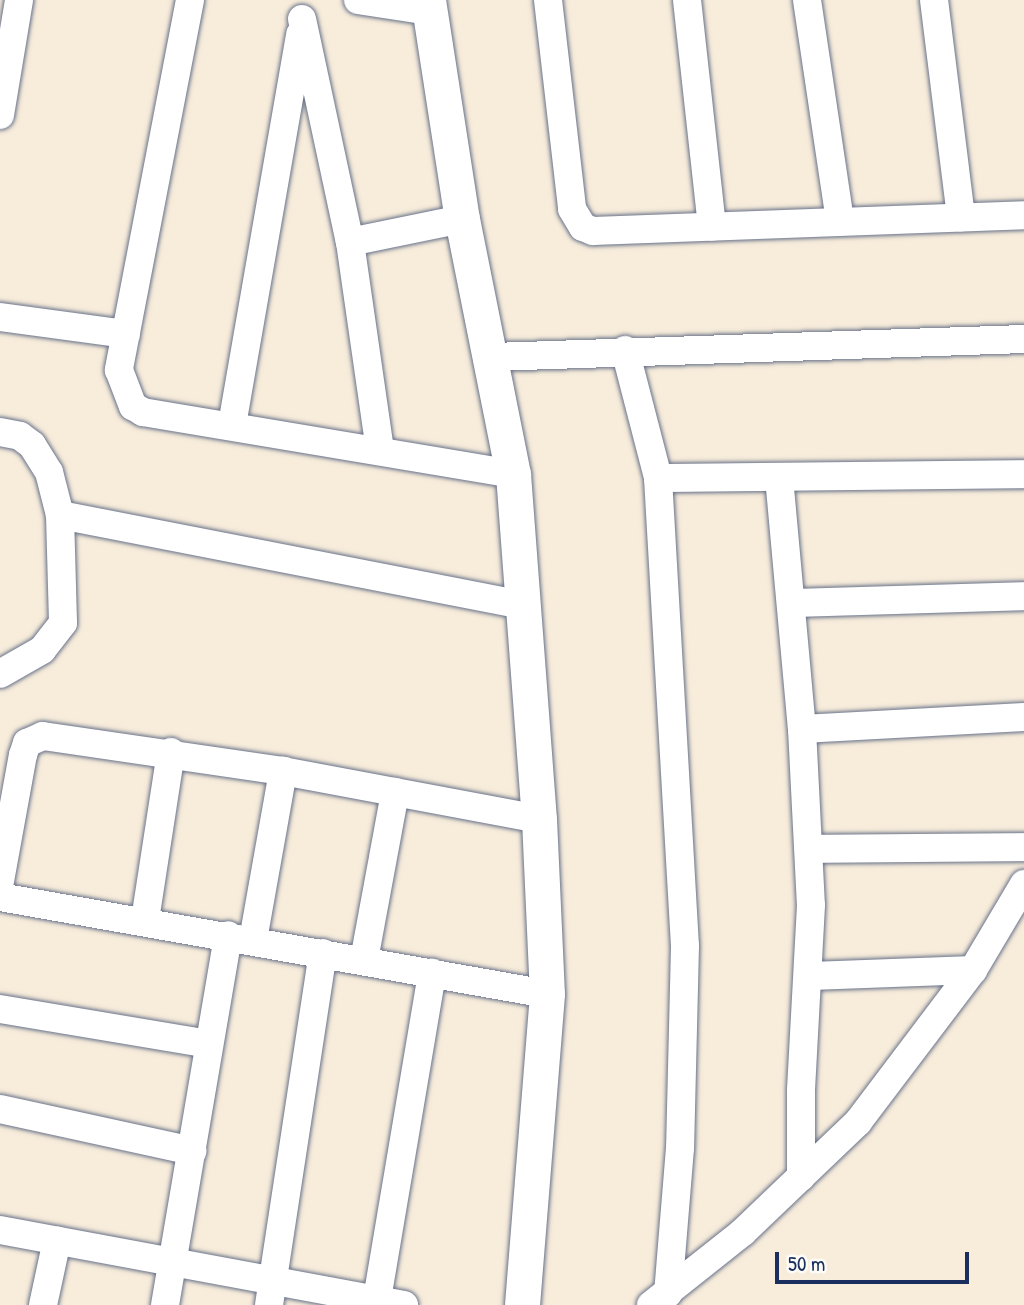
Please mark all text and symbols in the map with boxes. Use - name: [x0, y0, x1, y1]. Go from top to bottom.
- scale bar: [779, 1238, 973, 1282]
- text: 50 m: [788, 1249, 825, 1278]

